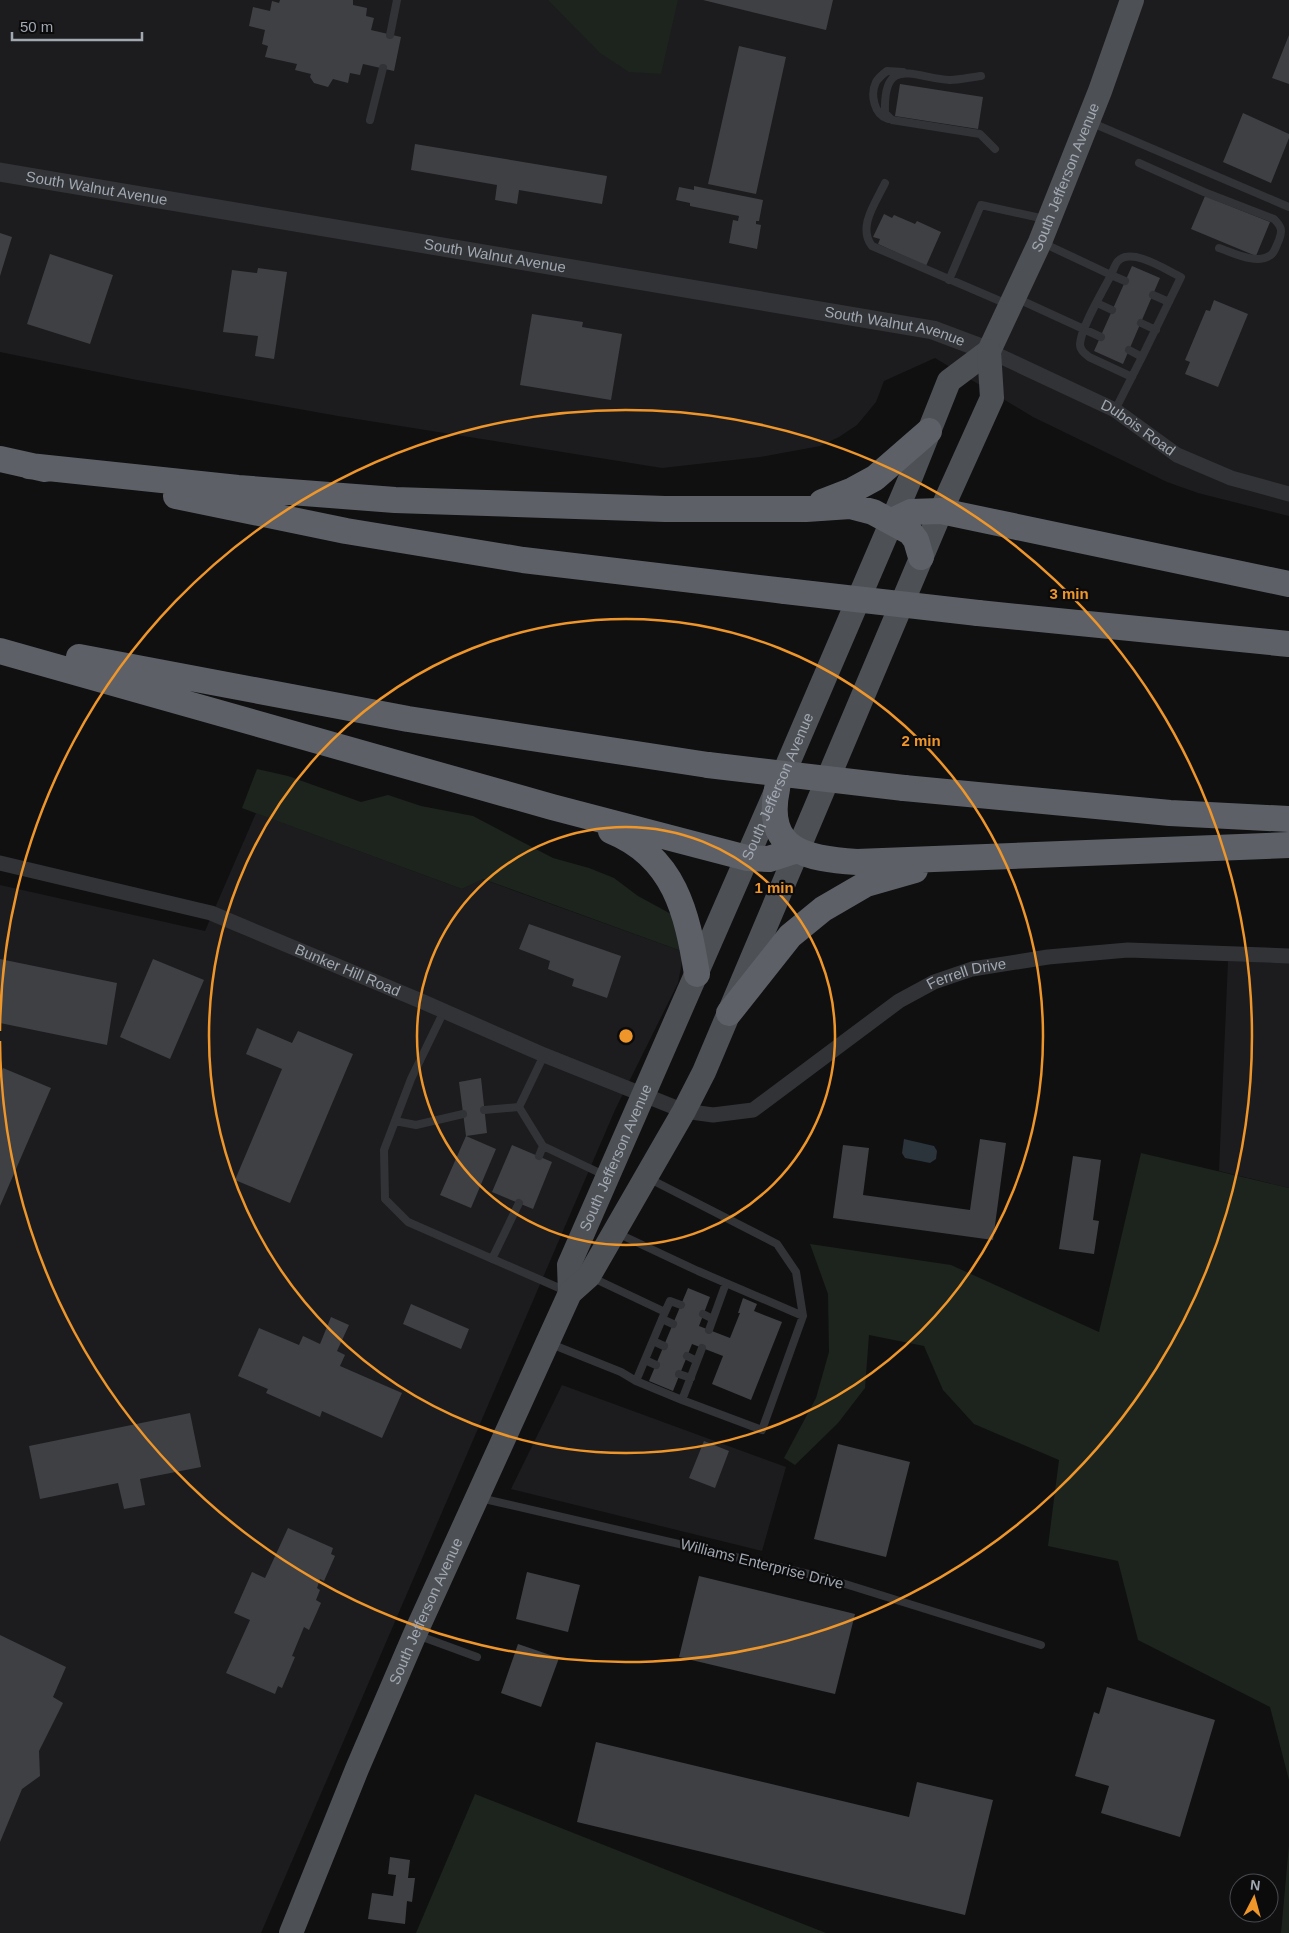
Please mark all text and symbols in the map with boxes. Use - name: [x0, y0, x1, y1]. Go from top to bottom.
- scale bar: [12, 10, 142, 42]
- text: 50 m: [20, 18, 53, 35]
- street label: South Jefferson Avenue: [1028, 100, 1102, 254]
- street label: South Walnut Avenue: [25, 168, 169, 208]
- street label: South Walnut Avenue: [423, 235, 567, 276]
- street label: South Walnut Avenue: [823, 303, 967, 349]
- street label: Dubois Road: [1098, 396, 1179, 459]
- text: 3 min: [1049, 585, 1089, 602]
- street label: South Jefferson Avenue: [738, 710, 817, 863]
- text: 2 min: [901, 732, 941, 749]
- text: 1 min: [754, 879, 794, 896]
- street label: Bunker Hill Road: [293, 940, 403, 999]
- street label: Ferrell Drive: [923, 955, 1007, 992]
- centre of rings: [617, 1027, 635, 1045]
- street label: South Jefferson Avenue: [576, 1081, 655, 1234]
- street label: South Jefferson Avenue: [385, 1535, 466, 1687]
- street label: Williams Enterprise Drive: [679, 1535, 845, 1592]
- north arrow: [1229, 1873, 1279, 1923]
- text: N: [1249, 1877, 1261, 1894]

